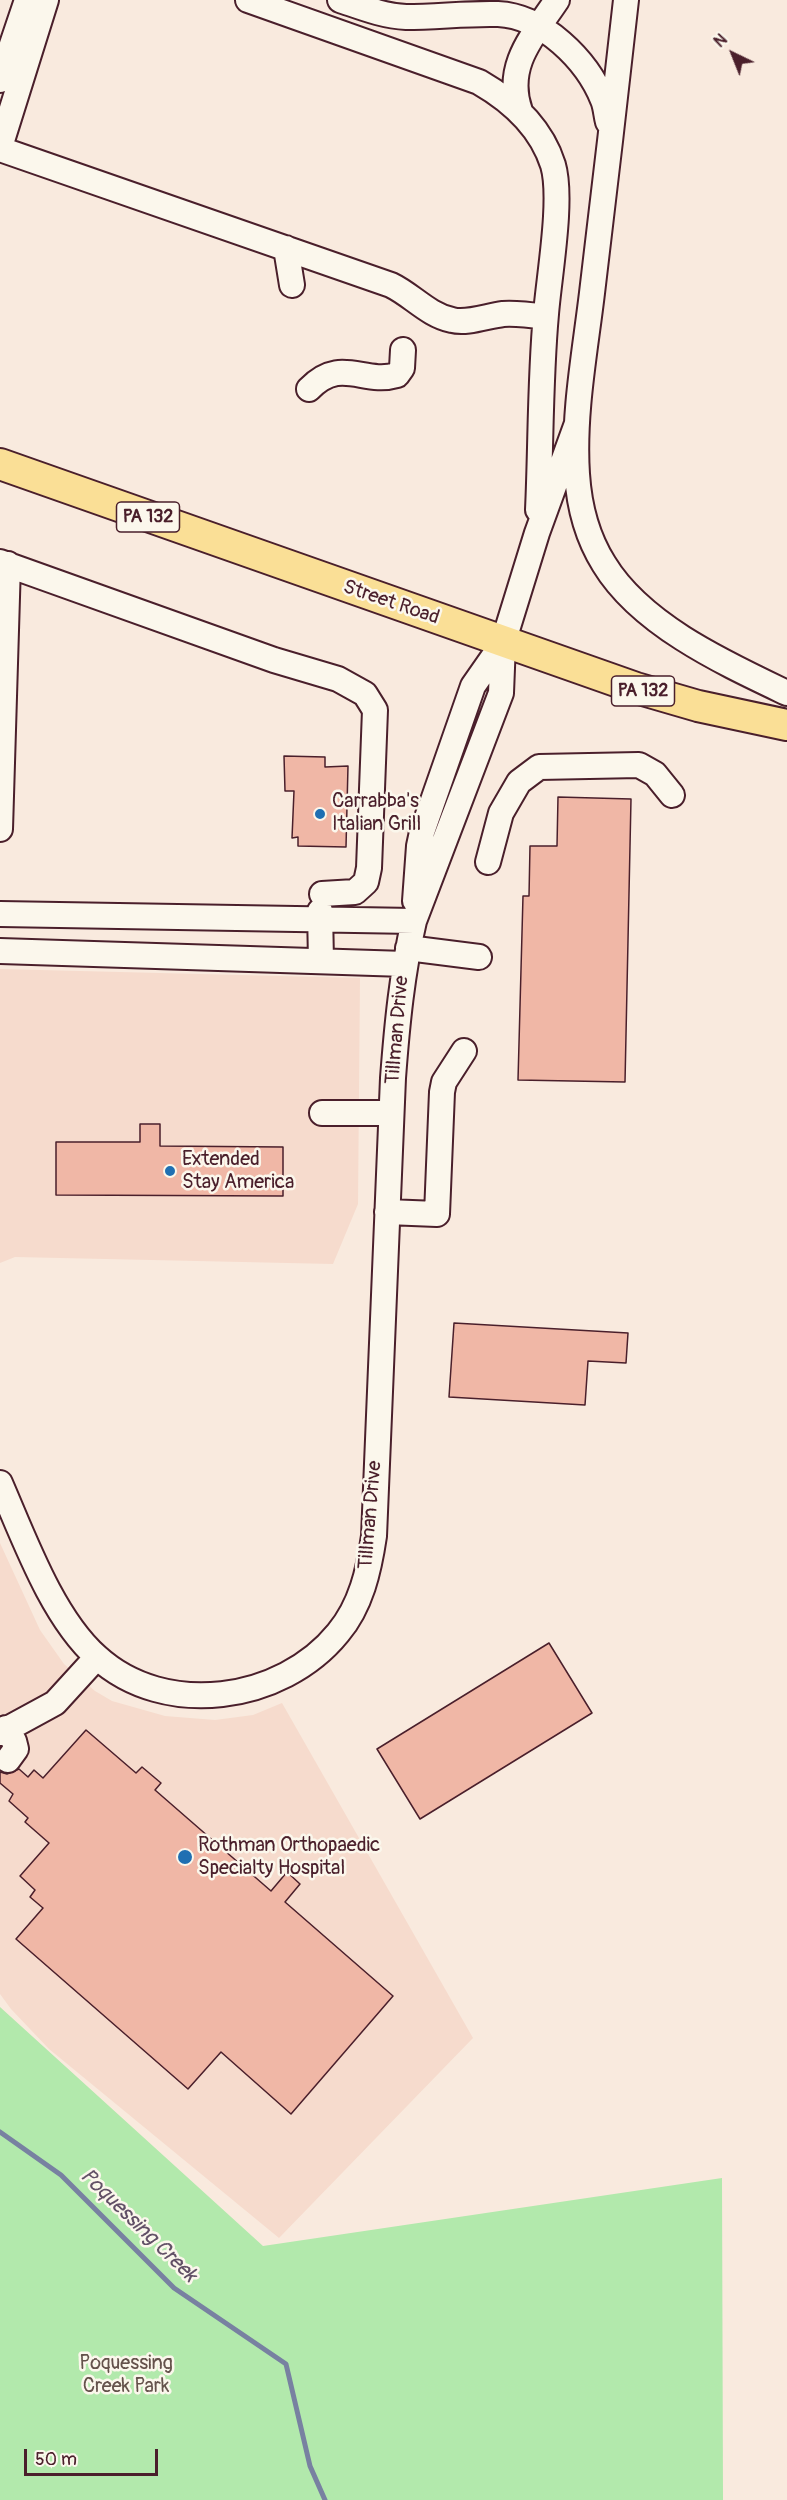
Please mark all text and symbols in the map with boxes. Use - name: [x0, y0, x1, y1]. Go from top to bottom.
- north arrow: [703, 24, 763, 84]
- text: N: [710, 30, 731, 52]
- road number: PA 132: [116, 502, 180, 532]
- street label: Street Road: [340, 575, 442, 631]
- road number: PA 132: [612, 676, 674, 706]
- place label: Carrabba's Italian Grill: [332, 790, 421, 837]
- marker: Carrabba's Italian Grill: [313, 807, 327, 821]
- street label: Tillman Drive: [381, 975, 415, 1085]
- place label: Extended Stay America: [182, 1148, 294, 1195]
- marker: Extended Stay America: [163, 1164, 177, 1178]
- street label: Tillman Drive: [354, 1460, 388, 1570]
- place label: Rothman Orthopaedic Specialty Hospital: [198, 1834, 380, 1881]
- marker: Rothman Orthopaedic Specialty Hospital: [176, 1848, 194, 1866]
- water label: Poquessing Creek: [74, 2164, 202, 2288]
- park label: Poquessing Creek Park: [79, 2352, 173, 2399]
- scale bar: [27, 2437, 160, 2475]
- text: 50 m: [35, 2448, 77, 2471]

